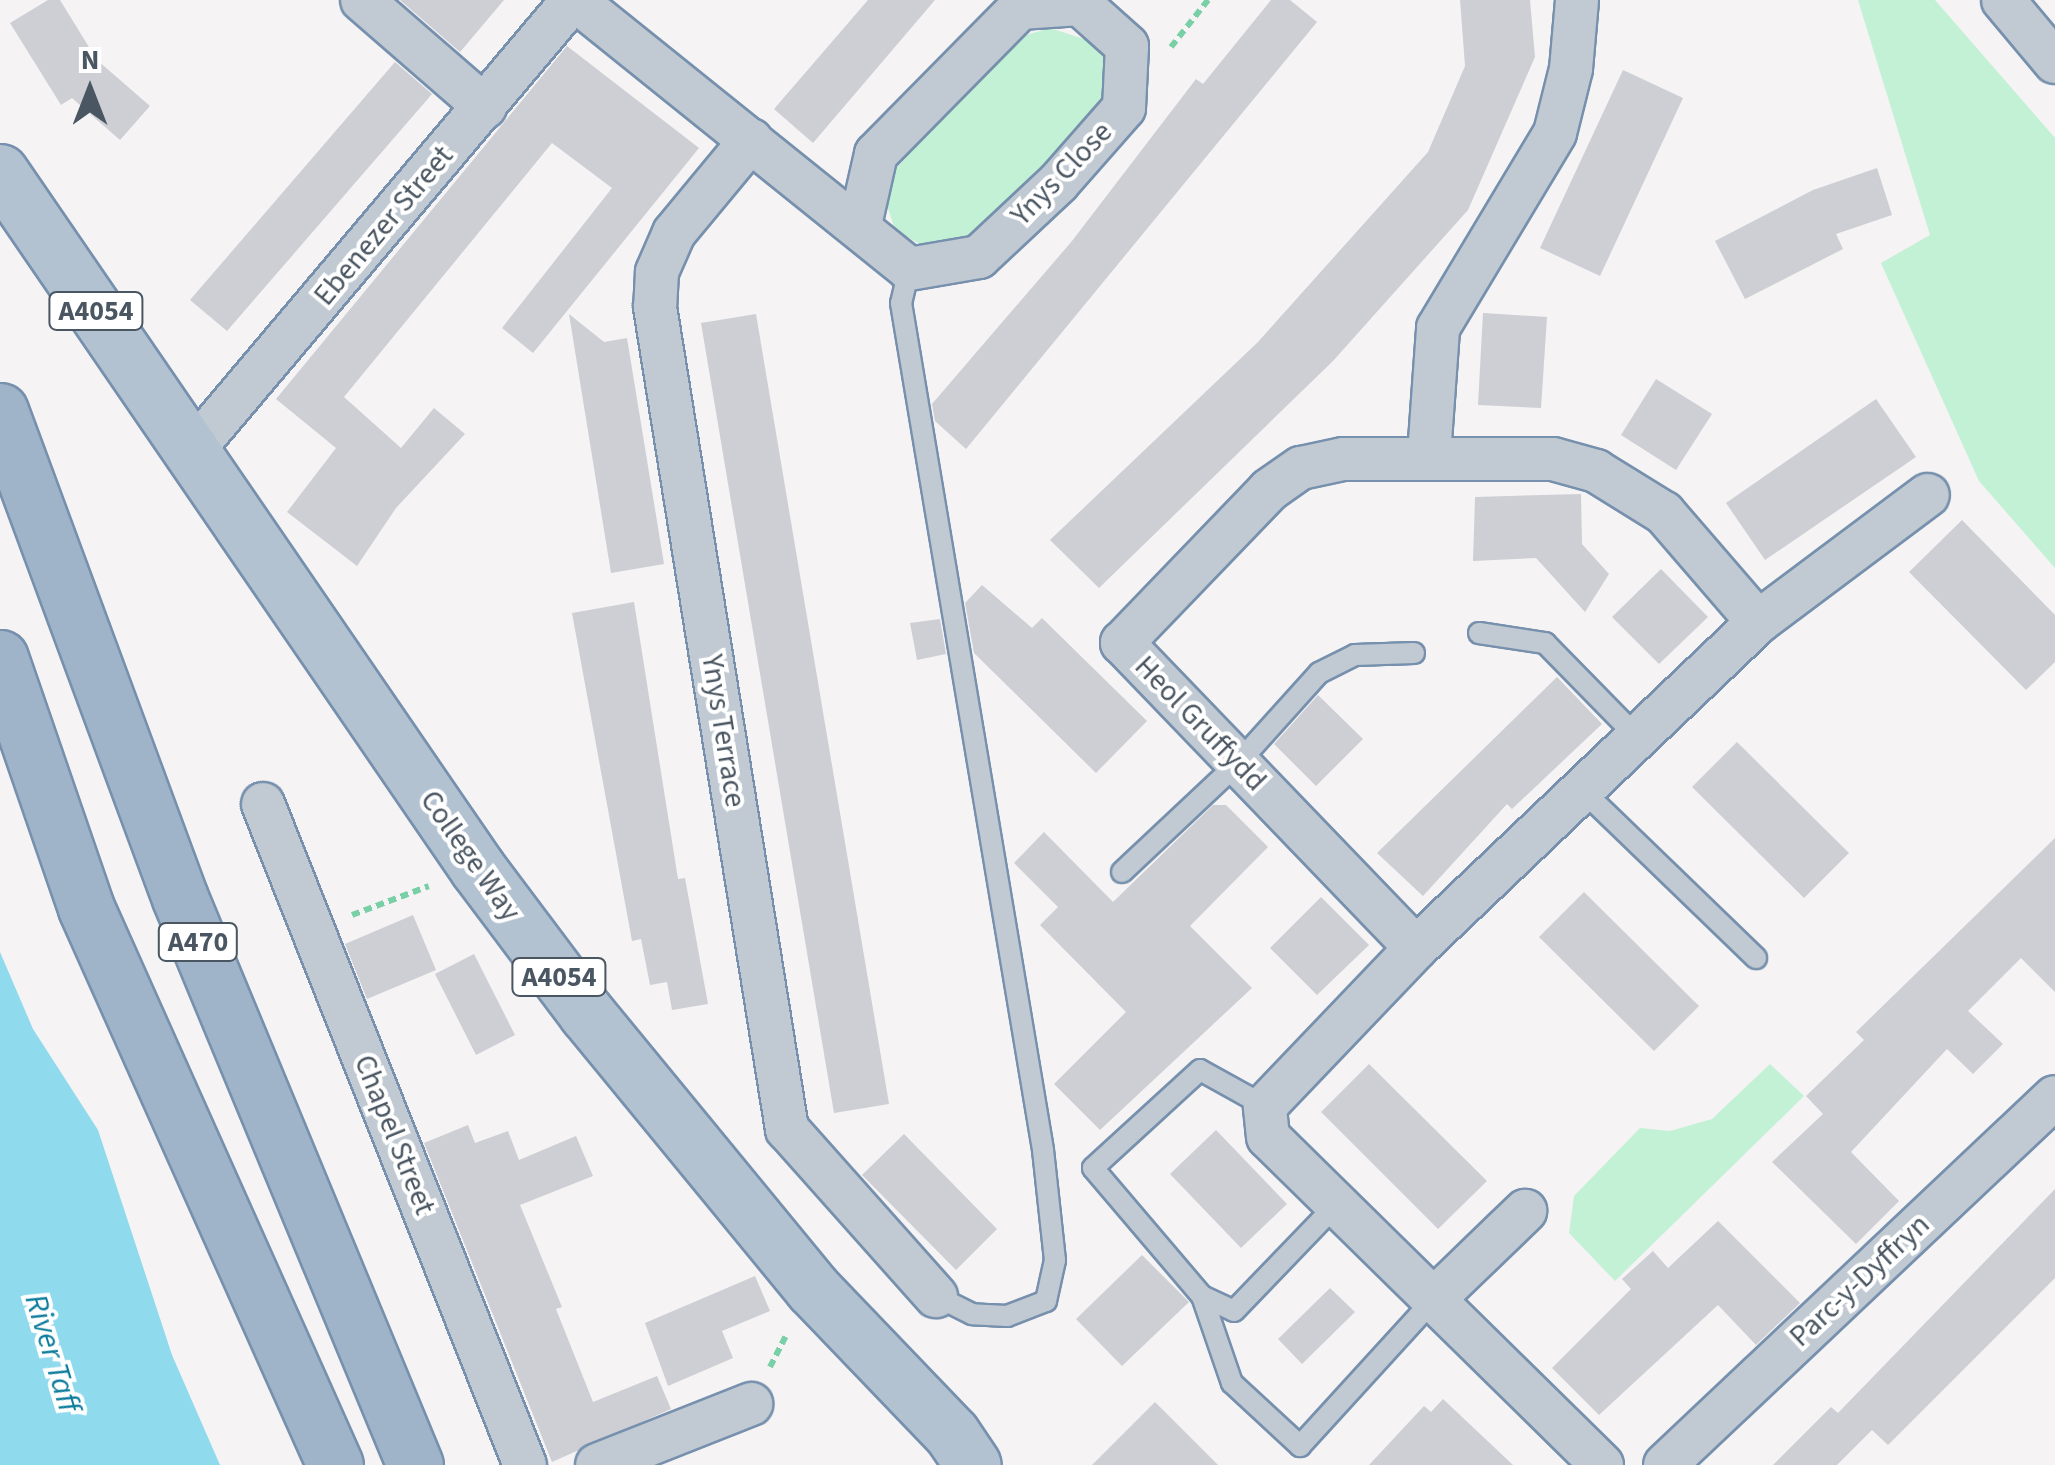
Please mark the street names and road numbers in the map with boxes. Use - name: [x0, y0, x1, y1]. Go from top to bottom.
- street label: Ynys Close: [1004, 115, 1120, 233]
- street label: Ebenezer Street: [307, 139, 461, 313]
- road number: A4054: [46, 288, 146, 334]
- street label: Heol Gruffydd: [1127, 649, 1273, 799]
- street label: Ynys Terrace: [693, 652, 753, 810]
- street label: College Way: [412, 784, 528, 928]
- road number: A470: [156, 919, 240, 965]
- road number: A4054: [509, 954, 609, 1000]
- street label: Chapel Street: [346, 1050, 442, 1220]
- street label: Parc-y-Dyffryn: [1783, 1207, 1937, 1355]

